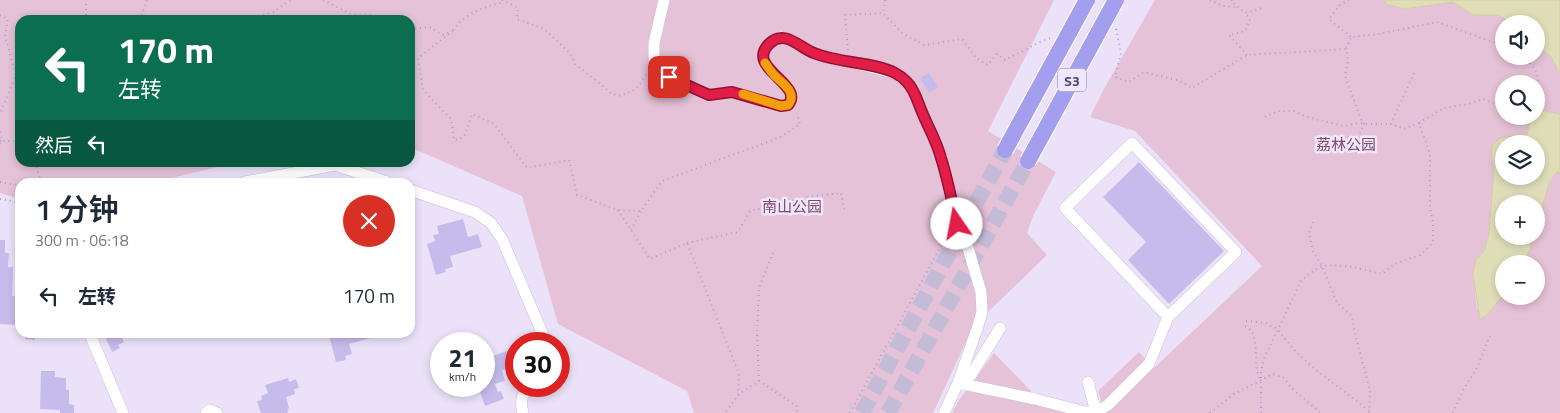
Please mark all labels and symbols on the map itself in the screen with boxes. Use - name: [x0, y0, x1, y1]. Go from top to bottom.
- pin: [648, 56, 690, 98]
- road number: S3: [1058, 68, 1086, 92]
- park label: 荔林公园: [1316, 133, 1376, 156]
- park label: 南山公园: [762, 195, 822, 218]
- position arrow: [930, 197, 982, 249]
- speed limit sign: 30: [505, 332, 570, 397]

